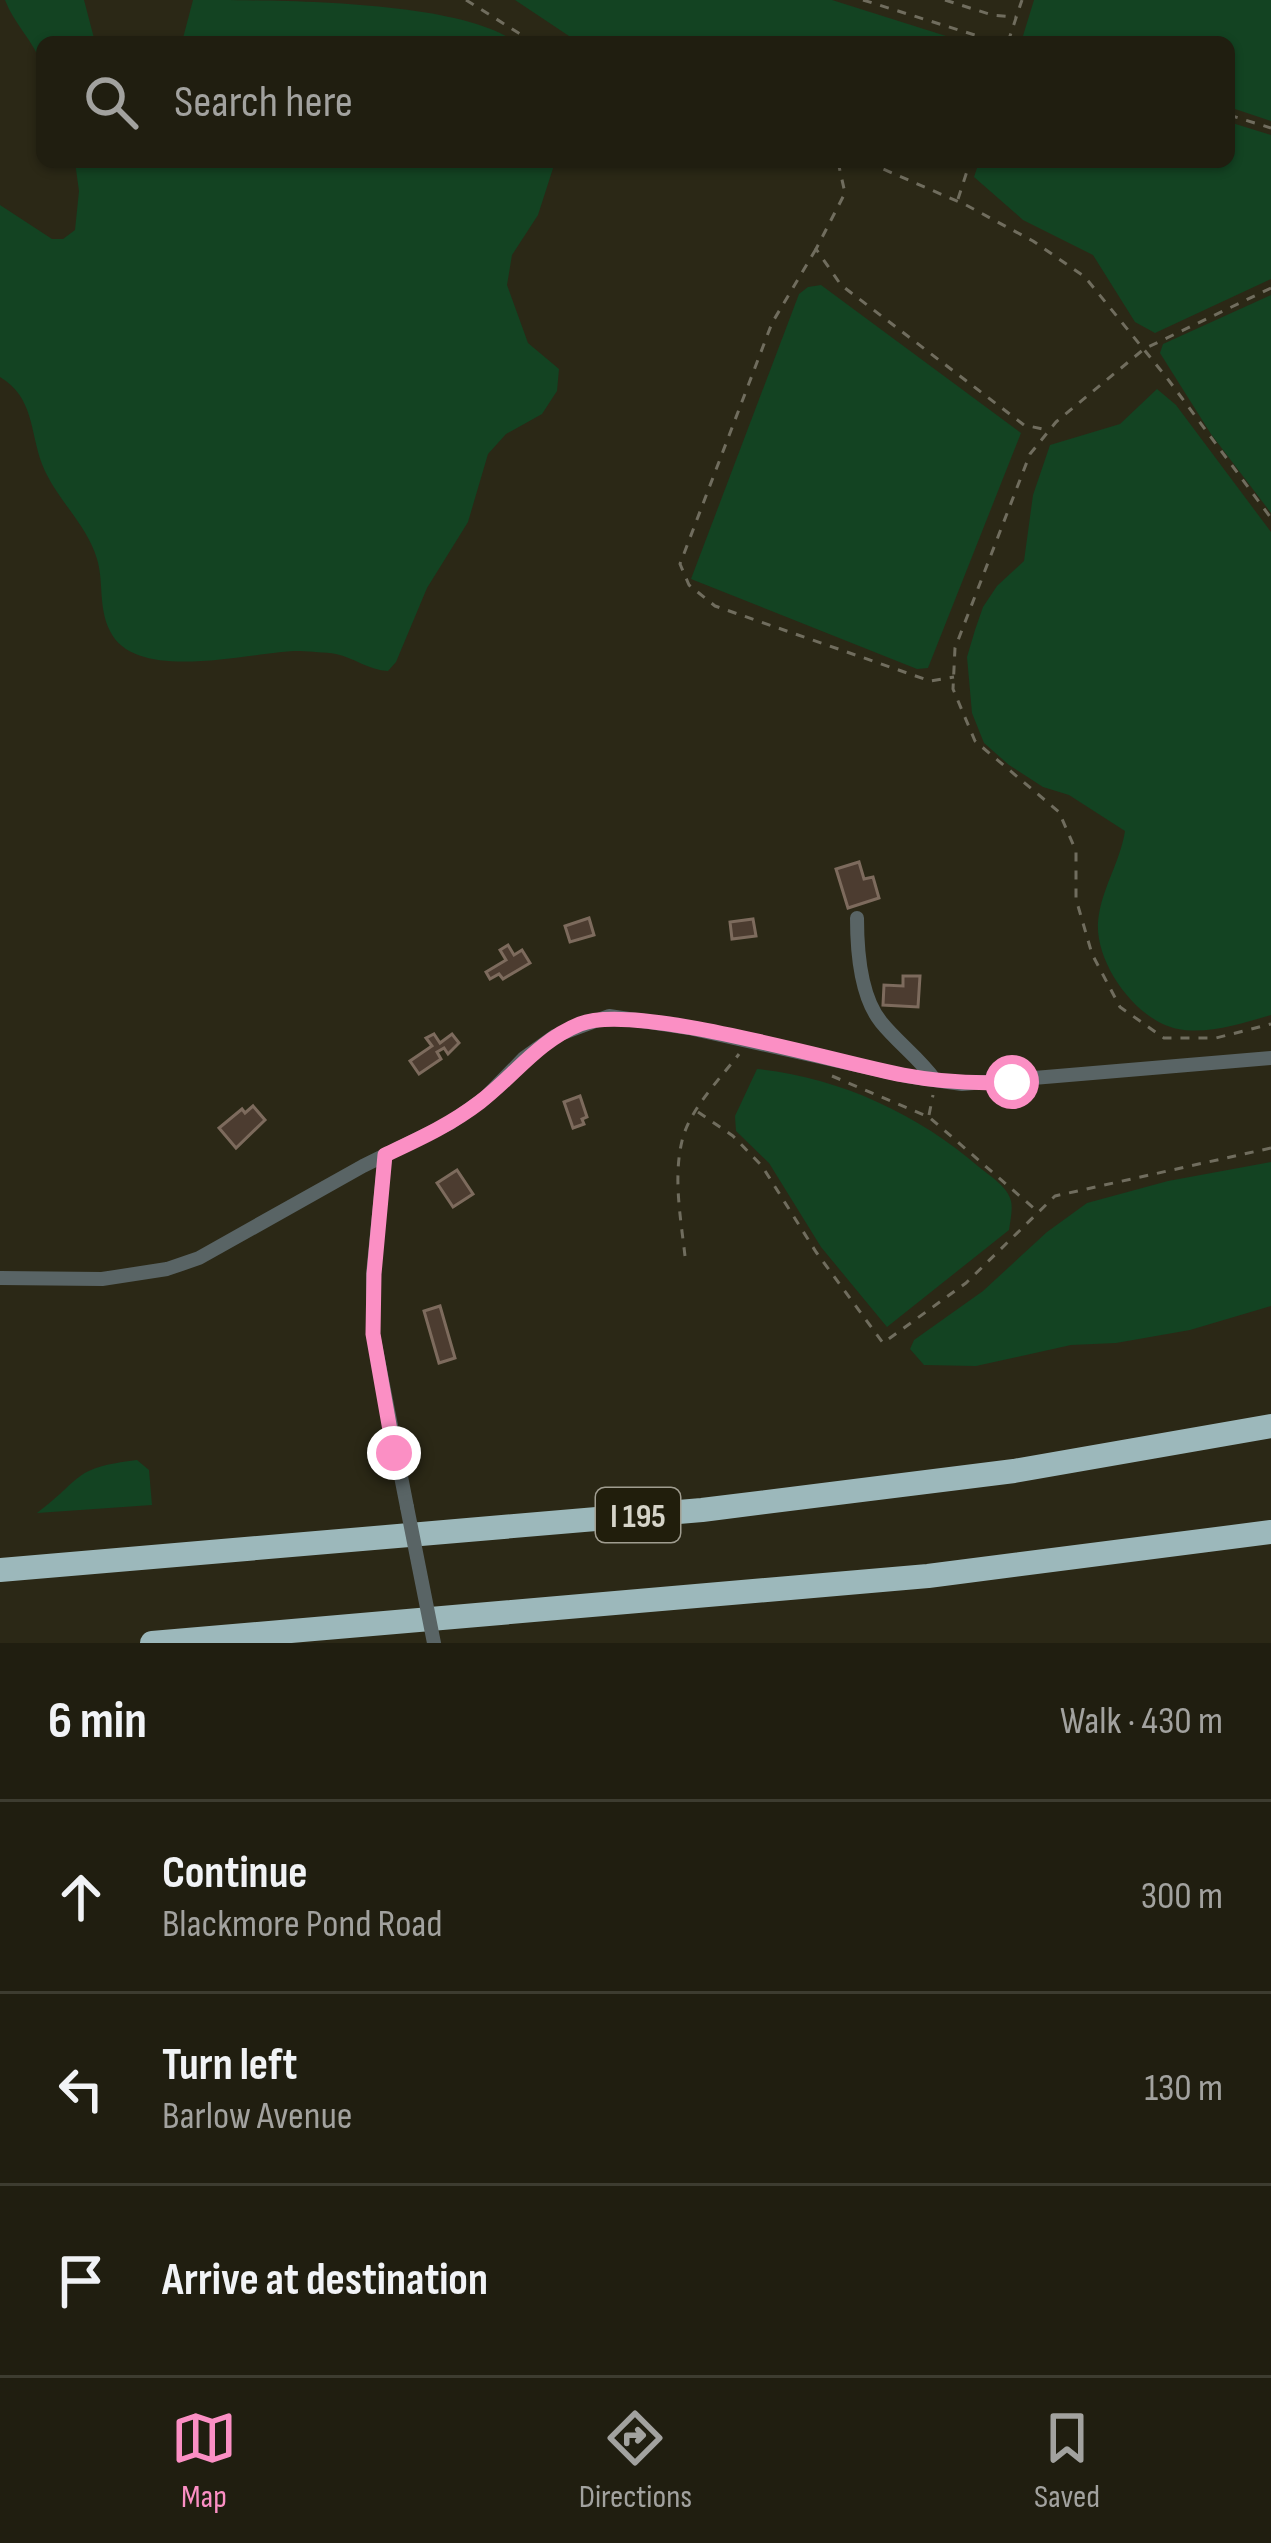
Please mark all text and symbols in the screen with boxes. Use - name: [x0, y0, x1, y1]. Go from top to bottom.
- search box: [36, 36, 1235, 168]
- icon: search: [78, 69, 144, 135]
- text: Search here: [174, 75, 353, 130]
- route start: [985, 1055, 1039, 1109]
- route end: [367, 1426, 421, 1480]
- road number: I 195: [596, 1488, 680, 1542]
- text: 6 min: [48, 1691, 147, 1752]
- text: Walk · 430 m: [1060, 1698, 1223, 1745]
- text: Continue: [162, 1846, 308, 1901]
- icon: ahead: [48, 1864, 114, 1930]
- text: 300 m: [1141, 1873, 1223, 1920]
- text: Blackmore Pond Road: [162, 1901, 443, 1948]
- text: Turn left: [162, 2038, 297, 2093]
- icon: left: [48, 2056, 114, 2122]
- text: 130 m: [1144, 2065, 1223, 2112]
- text: Barlow Avenue: [162, 2093, 352, 2140]
- icon: arrive: [48, 2248, 114, 2314]
- text: Arrive at destination: [162, 2253, 488, 2308]
- tab: Map: [171, 2405, 237, 2517]
- tab: Directions: [579, 2405, 692, 2517]
- tab: Saved: [1034, 2405, 1100, 2517]

